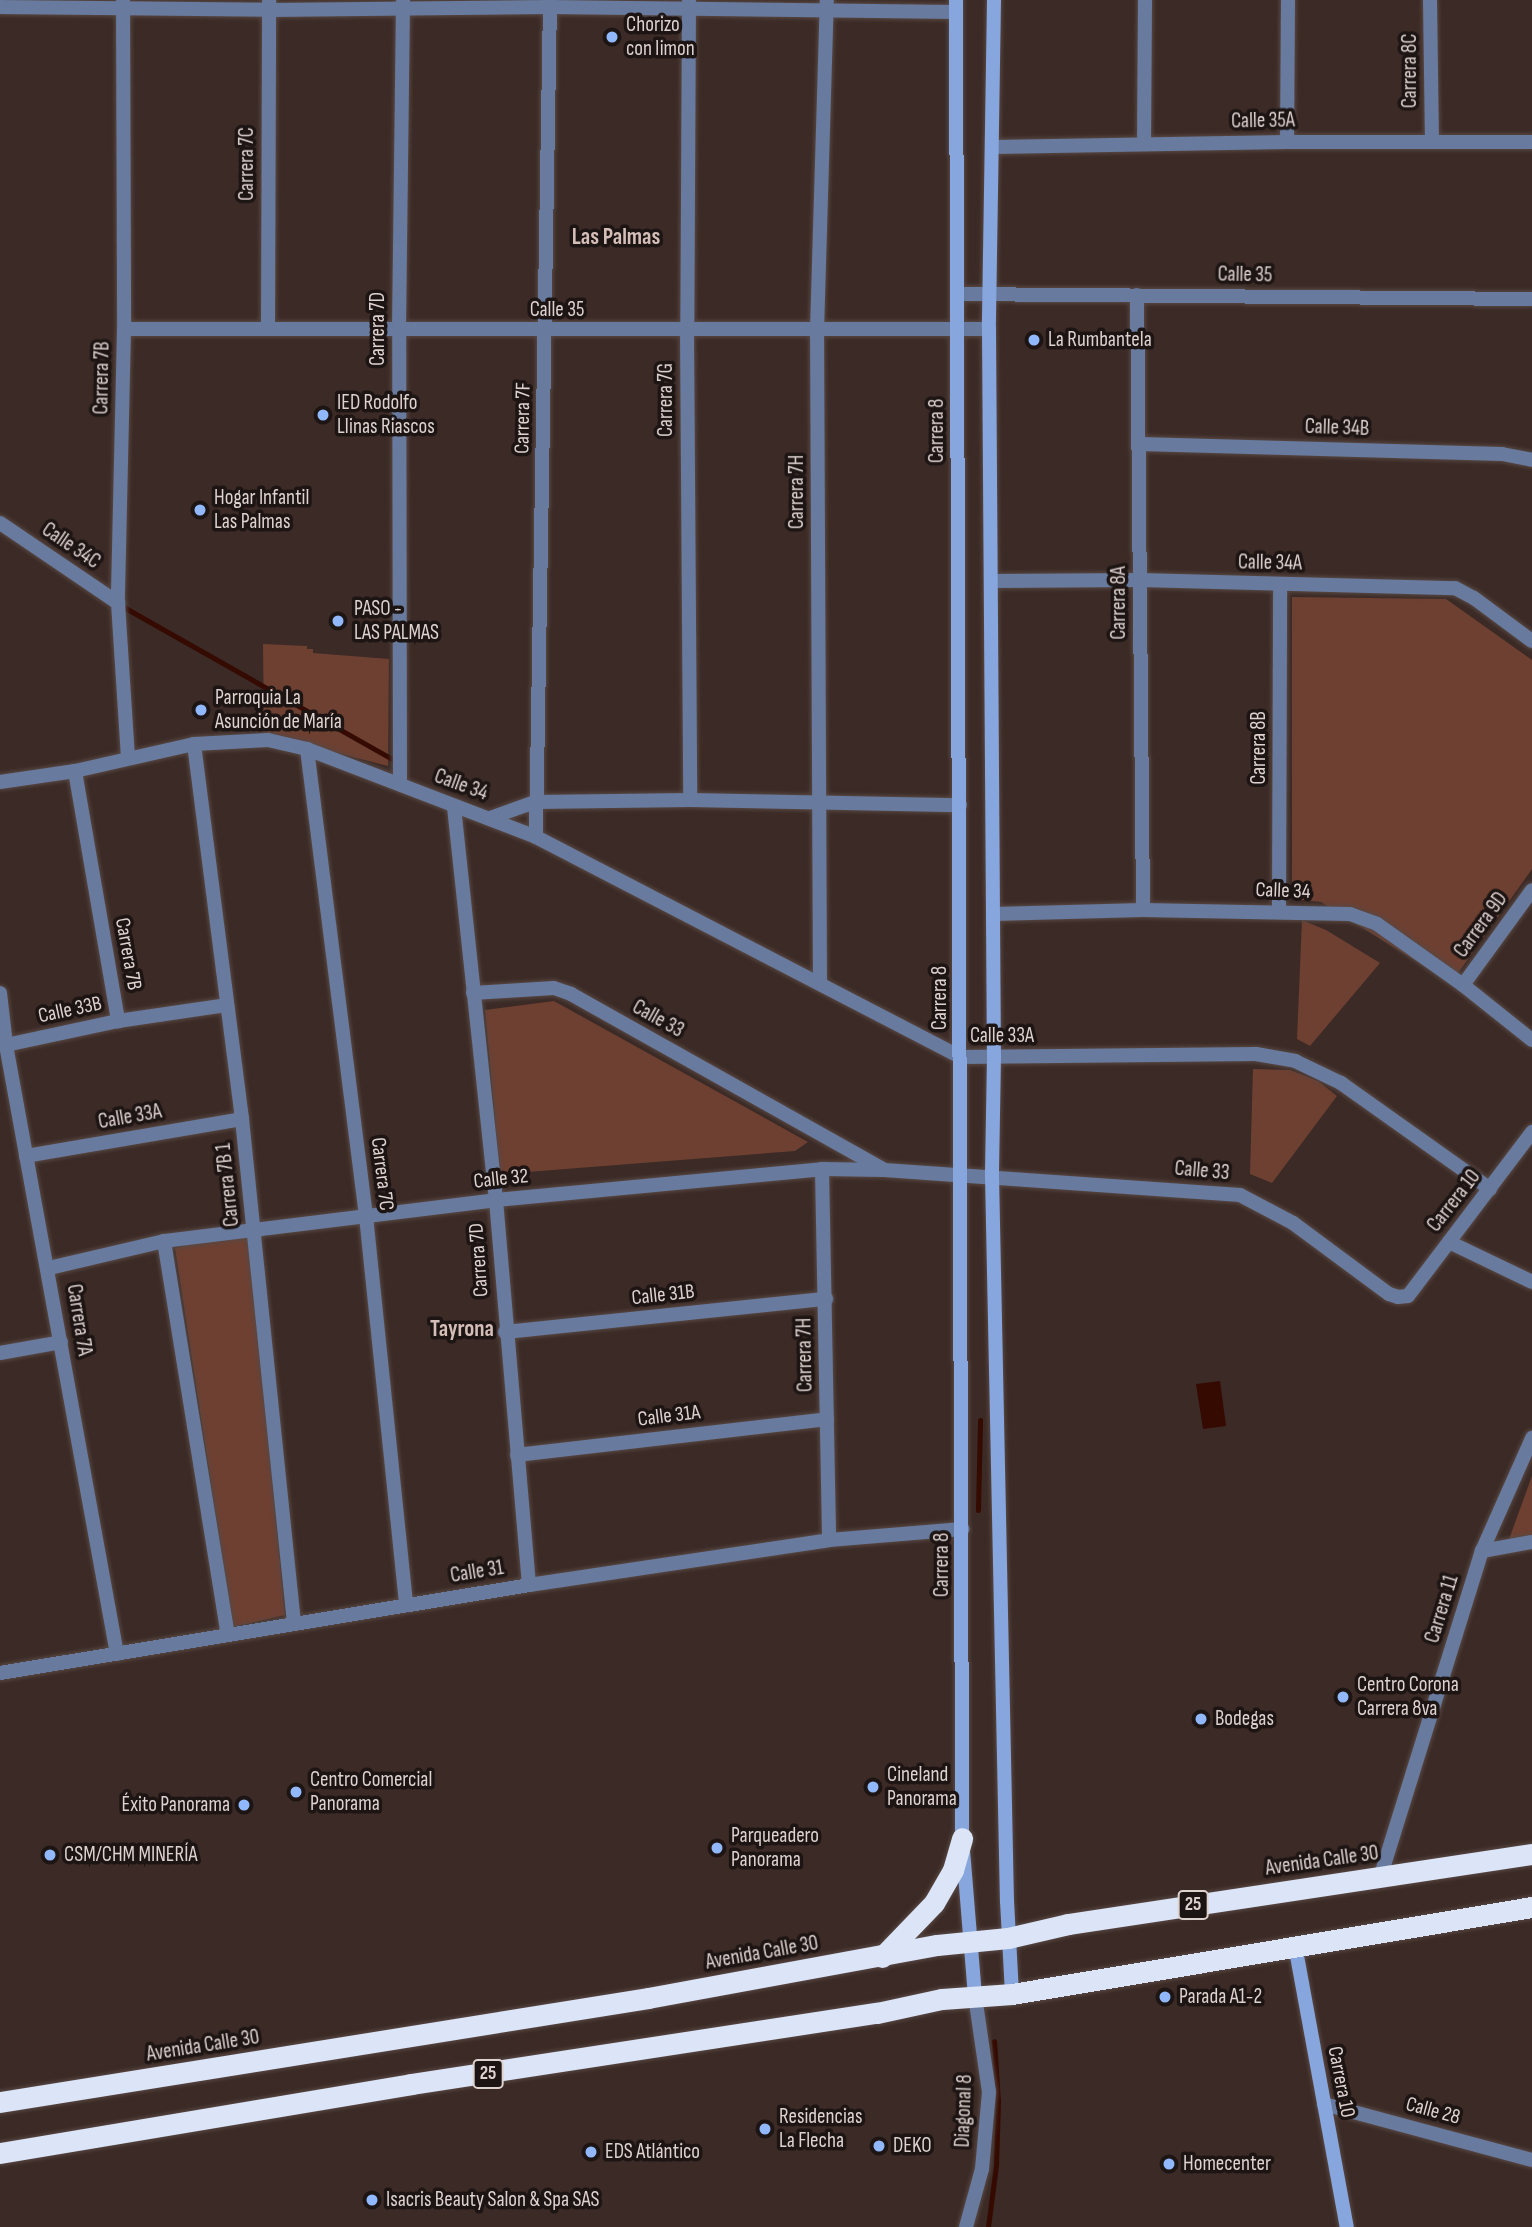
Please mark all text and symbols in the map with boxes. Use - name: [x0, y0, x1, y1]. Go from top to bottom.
- place label: Chorizo con limon: [626, 12, 695, 62]
- marker: Chorizo con limon: [604, 29, 620, 45]
- street label: Carrera 8C: [1397, 34, 1423, 108]
- street label: Calle 35A: [1231, 108, 1295, 134]
- street label: Carrera 7C: [234, 127, 260, 201]
- district label: Las Palmas: [572, 223, 660, 251]
- street label: Calle 35: [1217, 262, 1273, 288]
- street label: Carrera 7D: [365, 292, 391, 366]
- street label: Calle 35: [530, 297, 584, 323]
- place label: La Rumbantela: [1048, 327, 1152, 353]
- marker: La Rumbantela: [1026, 332, 1042, 348]
- street label: Carrera 7B: [89, 341, 115, 415]
- street label: Carrera 7G: [653, 363, 679, 437]
- street label: Carrera 7F: [510, 382, 536, 454]
- place label: IED Rodolfo Llinas Riascos: [337, 390, 435, 440]
- street label: Carrera 8: [924, 399, 950, 463]
- marker: IED Rodolfo Llinas Riascos: [315, 407, 331, 423]
- street label: Calle 34B: [1304, 414, 1370, 442]
- street label: Carrera 7H: [784, 455, 810, 529]
- place label: Hogar Infantil Las Palmas: [214, 485, 309, 535]
- marker: Hogar Infantil Las Palmas: [192, 502, 208, 518]
- street label: Calle 34C: [37, 517, 105, 575]
- street label: Calle 34A: [1238, 550, 1302, 576]
- street label: Carrera 8A: [1106, 566, 1132, 640]
- place label: PASO - LAS PALMAS: [354, 596, 439, 646]
- marker: PASO - LAS PALMAS: [328, 611, 348, 631]
- place label: Parroquia La Asunción de María: [215, 685, 342, 735]
- marker: Parroquia La Asunción de María: [193, 702, 209, 718]
- street label: Carrera 8B: [1246, 711, 1272, 785]
- street label: Calle 34: [431, 764, 491, 806]
- street label: Calle 34: [1255, 877, 1311, 905]
- street label: Carrera 9D: [1449, 887, 1513, 963]
- street label: Carrera 7B: [109, 916, 147, 992]
- street label: Carrera 8: [927, 966, 953, 1030]
- street label: Calle 33B: [36, 991, 104, 1029]
- street label: Calle 33: [628, 995, 688, 1043]
- street label: Calle 33A: [970, 1023, 1034, 1049]
- street label: Calle 33A: [96, 1099, 164, 1135]
- street label: Carrera 7C: [365, 1136, 399, 1212]
- street label: Carrera 7B 1: [211, 1142, 245, 1228]
- street label: Calle 33: [1173, 1156, 1231, 1186]
- street label: Calle 32: [472, 1164, 530, 1194]
- street label: Carrera 10: [1422, 1165, 1486, 1237]
- street label: Carrera 7D: [464, 1222, 494, 1298]
- street label: Calle 31B: [630, 1279, 696, 1311]
- street label: Carrera 7A: [61, 1282, 97, 1358]
- district label: Tayrona: [430, 1315, 494, 1343]
- street label: Carrera 7H: [792, 1318, 818, 1392]
- street label: Calle 31A: [636, 1400, 702, 1432]
- street label: Carrera 8: [929, 1533, 955, 1597]
- street label: Calle 31: [449, 1555, 505, 1589]
- street label: Carrera 11: [1420, 1572, 1464, 1646]
- place label: Centro Corona Carrera 8va: [1357, 1672, 1459, 1722]
- marker: Centro Corona Carrera 8va: [1335, 1689, 1351, 1705]
- place label: Bodegas: [1215, 1706, 1274, 1732]
- marker: Bodegas: [1193, 1711, 1209, 1727]
- place label: Cineland Panorama: [887, 1762, 957, 1812]
- place label: Centro Comercial Panorama: [310, 1767, 432, 1817]
- marker: Cineland Panorama: [865, 1779, 881, 1795]
- marker: Centro Comercial Panorama: [288, 1784, 304, 1800]
- place label: Éxito Panorama: [122, 1792, 230, 1818]
- marker: Éxito Panorama: [236, 1797, 252, 1813]
- place label: Parqueadero Panorama: [731, 1823, 819, 1873]
- marker: Parqueadero Panorama: [709, 1840, 725, 1856]
- street label: Avenida Calle 30: [1264, 1841, 1380, 1881]
- place label: CSM/CHM MINERÍA: [64, 1842, 197, 1868]
- marker: CSM/CHM MINERÍA: [42, 1847, 58, 1863]
- road number: 25: [1177, 1890, 1209, 1921]
- street label: Avenida Calle 30: [704, 1931, 820, 1975]
- place label: Parada A1-2: [1179, 1984, 1262, 2010]
- marker: Parada A1-2: [1157, 1989, 1173, 2005]
- street label: Avenida Calle 30: [145, 2025, 261, 2067]
- street label: Carrera 10: [1322, 2044, 1360, 2120]
- road number: 25: [472, 2058, 504, 2090]
- street label: Diagonal 8: [950, 2074, 978, 2148]
- street label: Calle 28: [1403, 2092, 1463, 2130]
- place label: Residencias La Flecha: [779, 2104, 862, 2154]
- marker: Residencias La Flecha: [757, 2121, 773, 2137]
- place label: DEKO: [893, 2133, 932, 2159]
- marker: DEKO: [871, 2138, 887, 2154]
- place label: EDS Atlántico: [605, 2139, 700, 2165]
- marker: EDS Atlántico: [583, 2144, 599, 2160]
- place label: Homecenter: [1183, 2151, 1271, 2177]
- marker: Homecenter: [1161, 2156, 1177, 2172]
- place label: Isacris Beauty Salon & Spa SAS: [386, 2187, 599, 2213]
- marker: Isacris Beauty Salon & Spa SAS: [364, 2192, 380, 2208]

